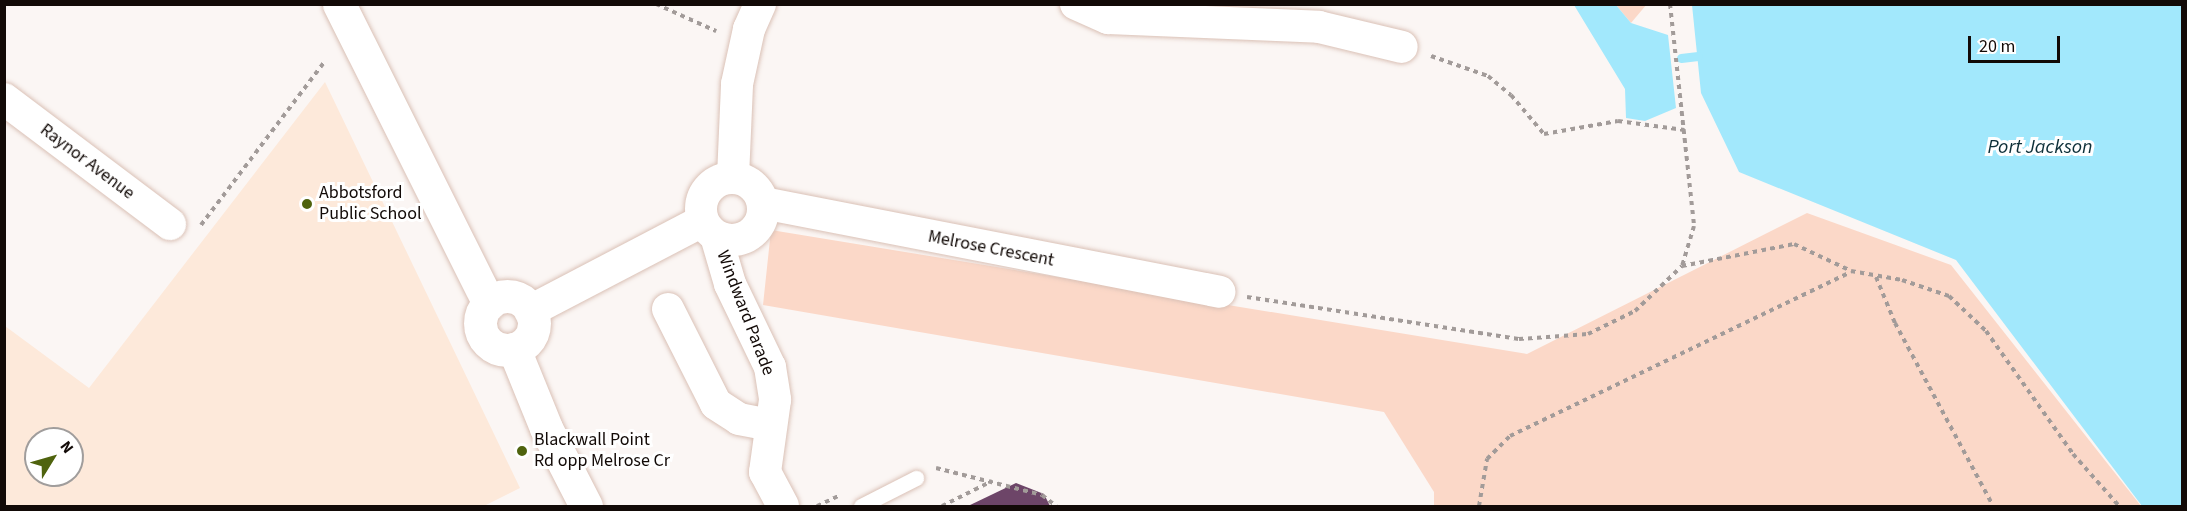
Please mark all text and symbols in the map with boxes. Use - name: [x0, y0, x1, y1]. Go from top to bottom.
- scale bar: [1971, 24, 2062, 62]
- text: 20 m: [1979, 34, 2015, 59]
- street label: Raynor Avenue: [36, 119, 138, 205]
- water label: Port Jackson: [1987, 135, 2093, 159]
- place label: Abbotsford Public School: [319, 183, 421, 226]
- marker: Abbotsford Public School: [300, 197, 314, 211]
- street label: Melrose Crescent: [926, 226, 1056, 272]
- street label: Windward Parade: [711, 247, 779, 379]
- north arrow: [24, 427, 84, 487]
- place label: Blackwall Point Rd opp Melrose Cr: [534, 430, 670, 472]
- text: N: [55, 436, 79, 458]
- marker: Blackwall Point Rd opp Melrose Cr: [515, 444, 529, 458]

